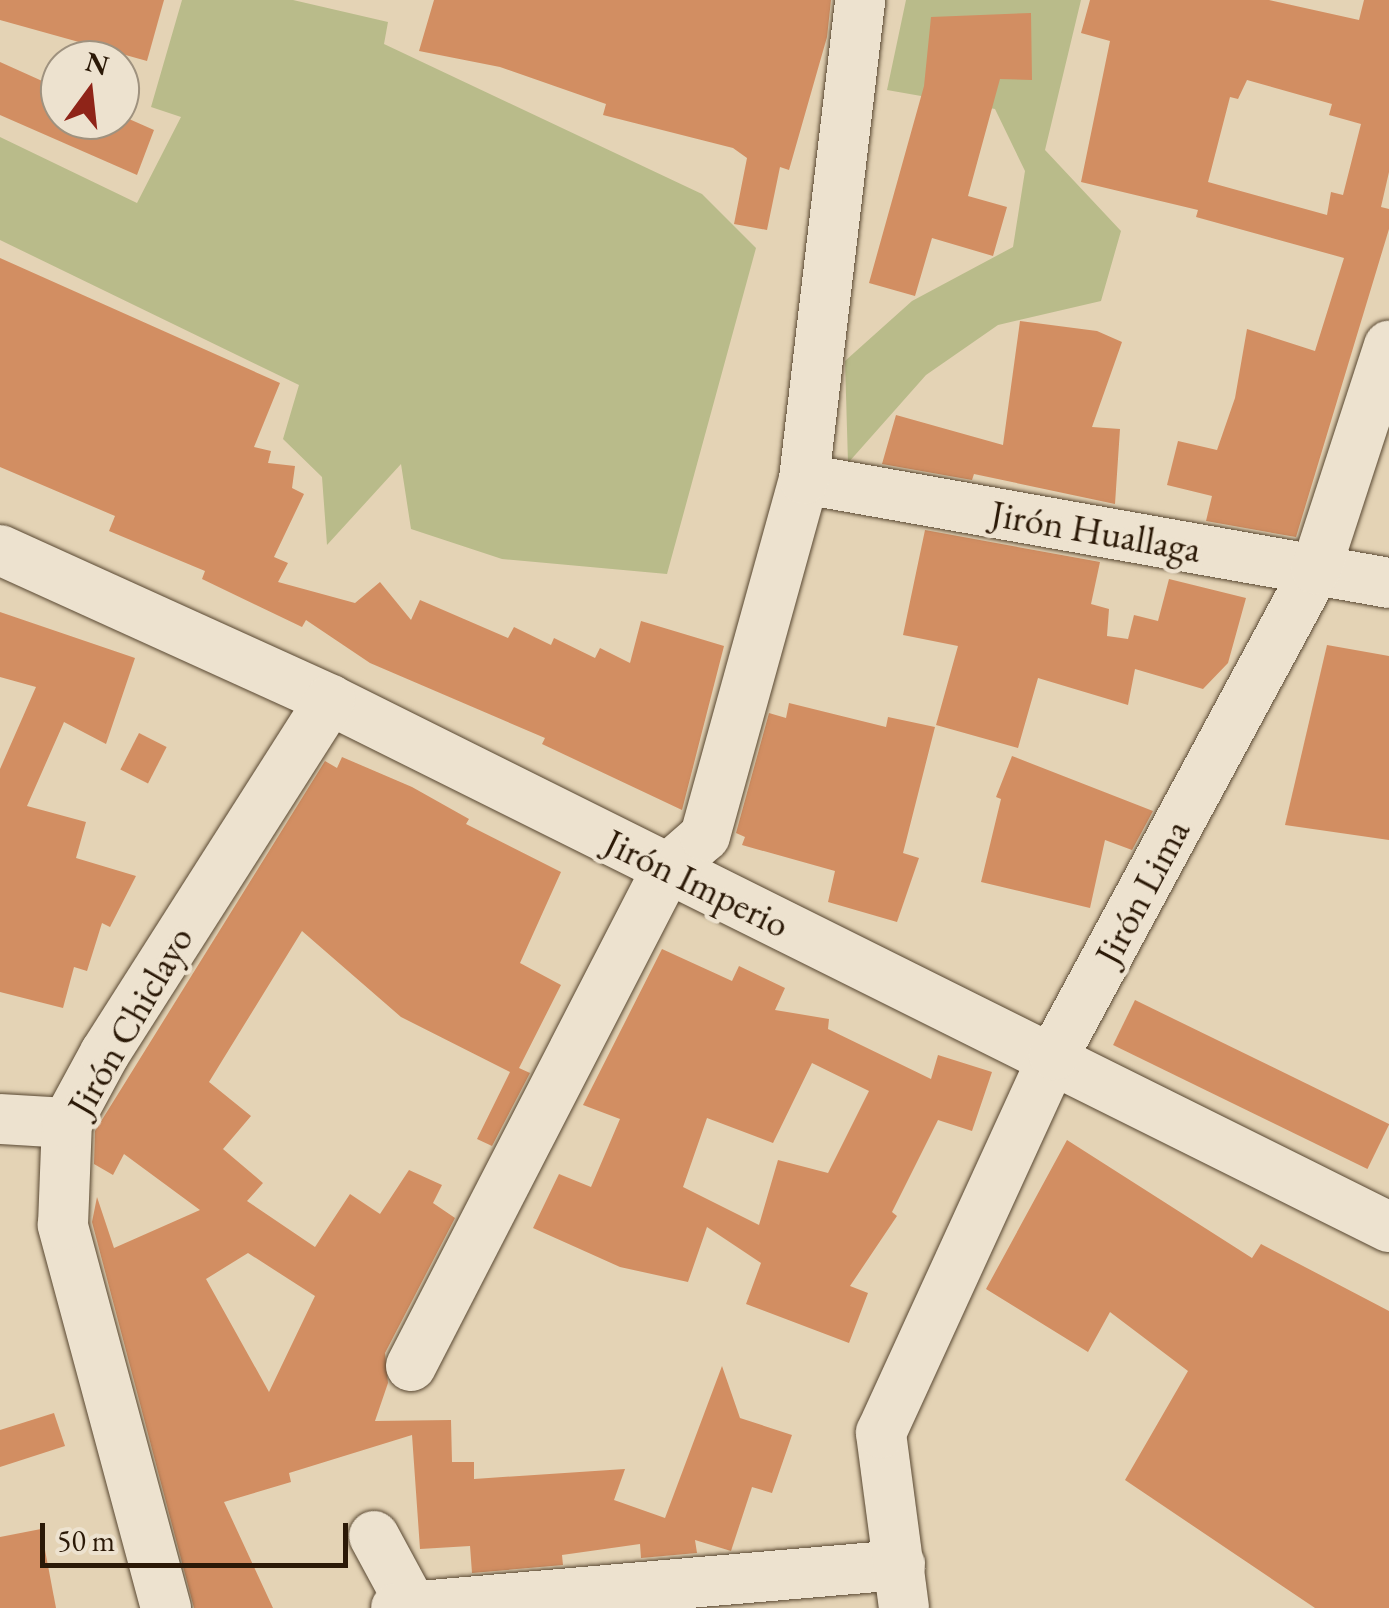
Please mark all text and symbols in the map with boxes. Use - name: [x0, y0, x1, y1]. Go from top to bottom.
- north arrow: [40, 40, 140, 140]
- text: N: [82, 43, 113, 83]
- street label: Jirón Huallaga: [987, 490, 1205, 572]
- street label: Jirón Lima: [1085, 812, 1199, 972]
- street label: Jirón Imperio: [597, 819, 797, 947]
- street label: Jirón Chiclayo: [57, 918, 203, 1124]
- scale bar: [45, 1503, 352, 1565]
- text: 50 m: [57, 1521, 115, 1560]

